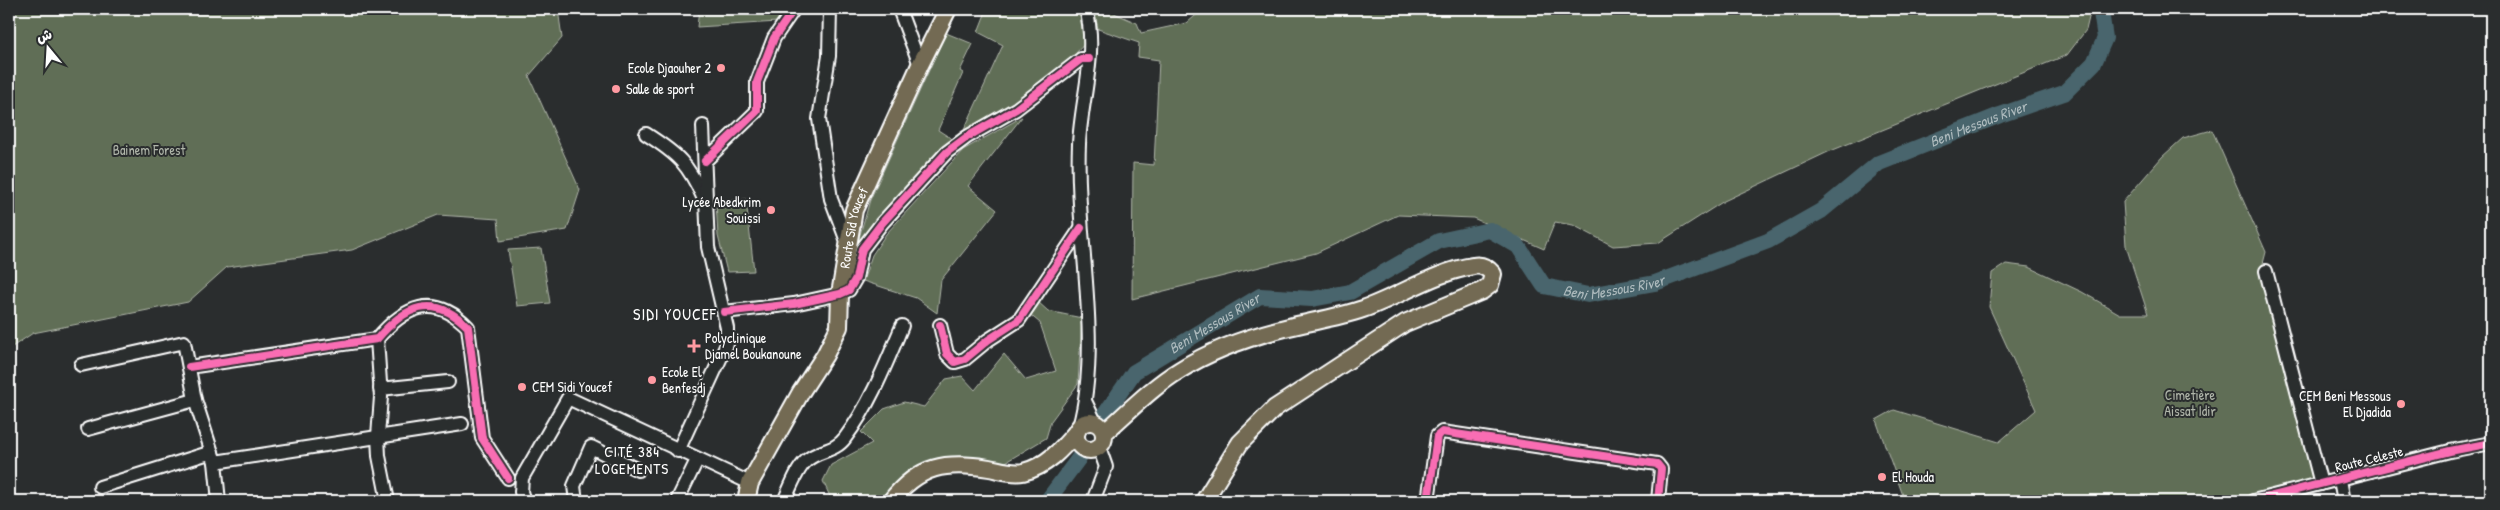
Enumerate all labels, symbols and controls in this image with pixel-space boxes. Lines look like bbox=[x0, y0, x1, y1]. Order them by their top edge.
north arrow bbox=[22, 22, 72, 72]
text: ش bbox=[34, 24, 54, 47]
place label: Ecole Djaouher 2 bbox=[628, 58, 711, 78]
marker: Ecole Djaouher 2 bbox=[715, 62, 727, 74]
place label: Salle de sport bbox=[626, 79, 694, 99]
marker: Salle de sport bbox=[610, 83, 622, 95]
water label: Beni Messous River bbox=[1926, 95, 2032, 152]
park label: Bainem Forest bbox=[113, 140, 185, 159]
street label: Route Sid Youcef bbox=[834, 184, 872, 270]
place label: Lycée Abedkrim Souissi bbox=[683, 192, 761, 227]
marker: Lycée Abedkrim Souissi bbox=[765, 204, 777, 216]
water label: Beni Messous River bbox=[1561, 268, 1670, 305]
water label: Beni Messous River bbox=[1165, 286, 1266, 359]
district label: SIDI YOUCEF bbox=[633, 303, 717, 325]
place label: Polyclinique Djamel Boukanoune bbox=[705, 328, 802, 364]
marker: Polyclinique Djamel Boukanoune bbox=[687, 339, 701, 353]
place label: Ecole El Benfesdj bbox=[662, 362, 706, 398]
marker: Ecole El Benfesdj bbox=[646, 374, 658, 386]
place label: CEM Sidi Youcef bbox=[532, 377, 612, 396]
marker: CEM Sidi Youcef bbox=[516, 381, 528, 393]
park label: Cimetière Aissat Idir bbox=[2164, 385, 2216, 420]
place label: CEM Beni Messous El Djadida bbox=[2299, 386, 2392, 422]
marker: CEM Beni Messous El Djadida bbox=[2395, 398, 2407, 410]
district label: CITÉ 384 LOGEMENTS bbox=[595, 441, 669, 479]
street label: Route Celeste bbox=[2333, 441, 2405, 476]
place label: El Houda bbox=[1892, 467, 1934, 486]
marker: El Houda bbox=[1876, 471, 1888, 483]

